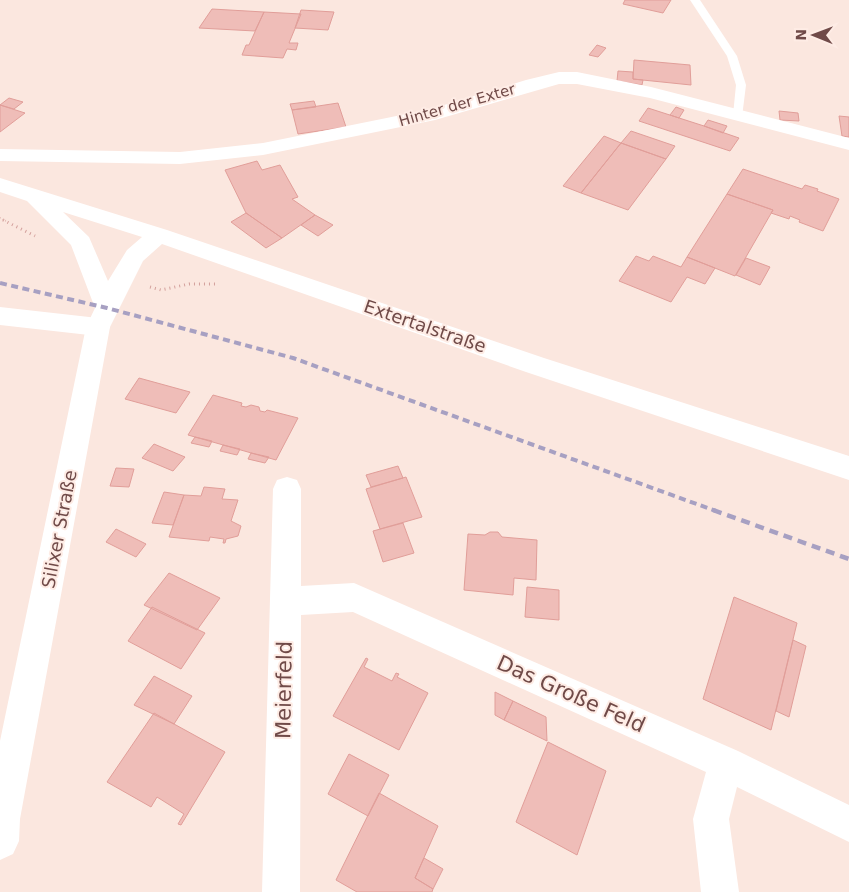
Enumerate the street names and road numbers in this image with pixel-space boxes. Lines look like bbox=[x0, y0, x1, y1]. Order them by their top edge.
street label: Hinter der Exter bbox=[397, 80, 518, 130]
street label: Extertalstraße bbox=[361, 295, 489, 357]
street label: Silixer Straße bbox=[37, 468, 81, 590]
street label: Meierfeld bbox=[271, 641, 297, 739]
street label: Das Große Feld bbox=[493, 651, 649, 737]

